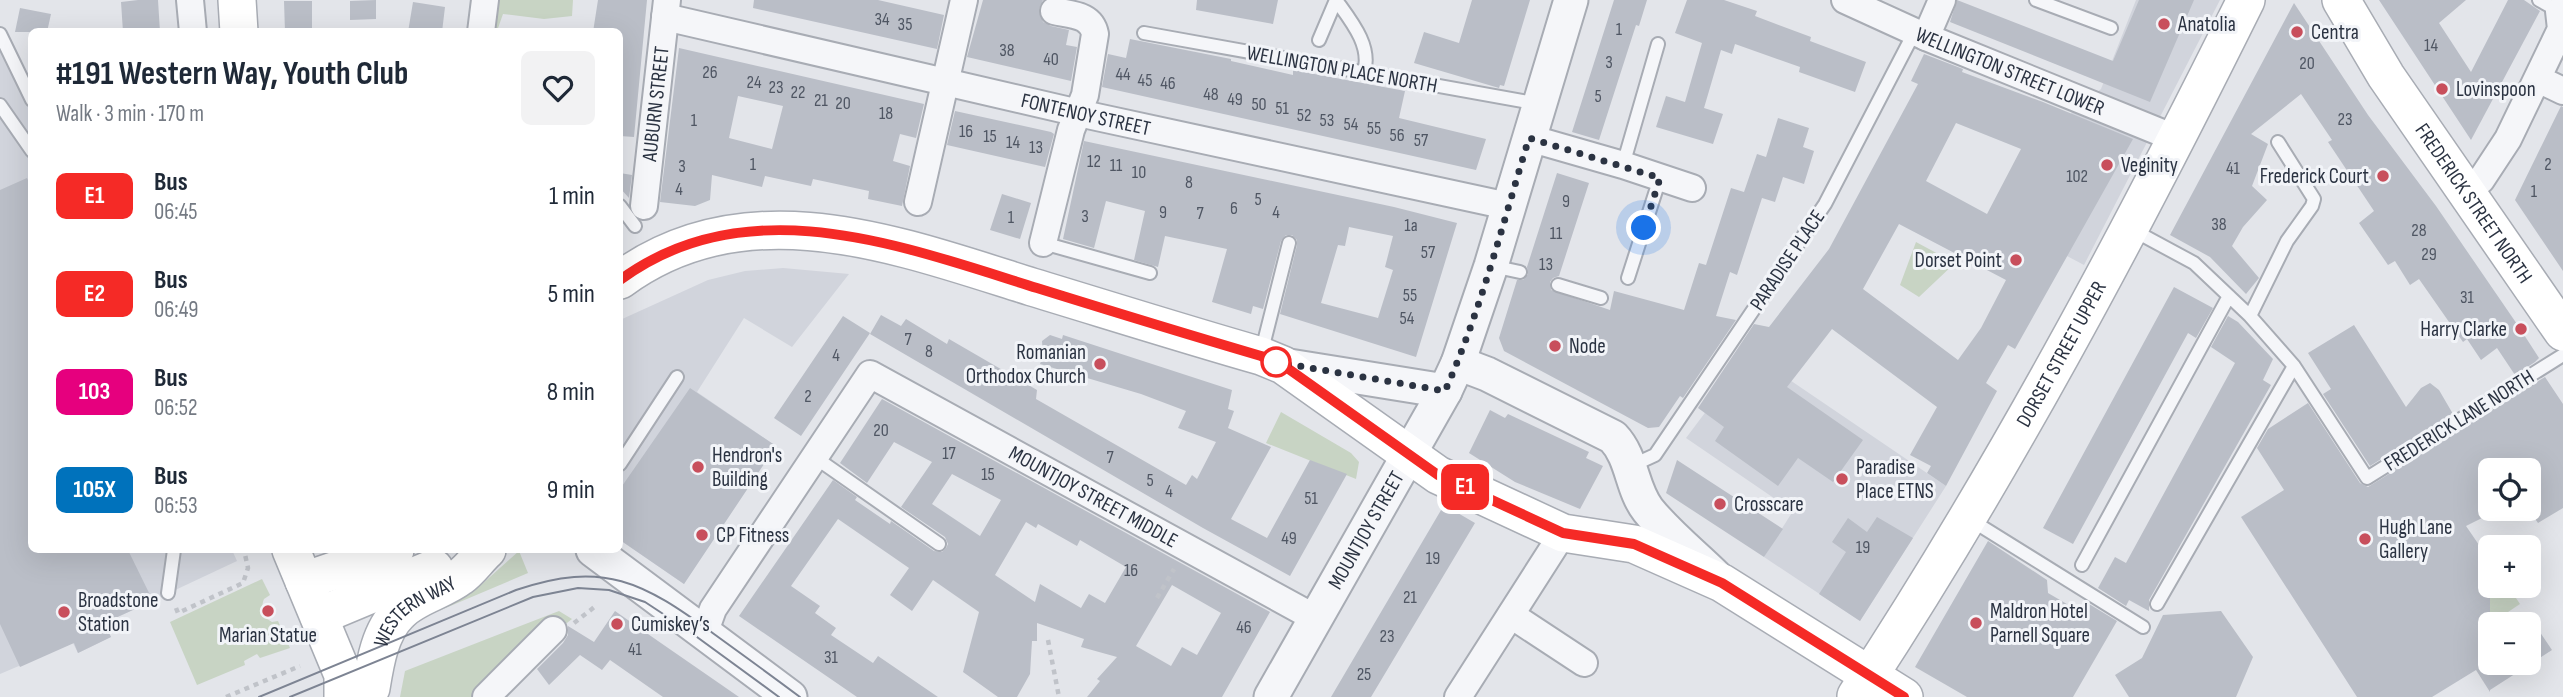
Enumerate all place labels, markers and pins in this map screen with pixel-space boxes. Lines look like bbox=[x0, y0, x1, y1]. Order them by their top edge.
place label: Anatolia bbox=[2177, 12, 2236, 37]
marker: Anatolia bbox=[2156, 16, 2172, 32]
place label: Centra bbox=[2311, 20, 2359, 45]
marker: Centra bbox=[2289, 24, 2305, 40]
place label: Lovinspoon bbox=[2456, 77, 2536, 102]
marker: Lovinspoon bbox=[2434, 81, 2450, 97]
place label: Veginity bbox=[2121, 153, 2178, 178]
marker: Veginity bbox=[2099, 157, 2115, 173]
place label: Frederick Court bbox=[2260, 164, 2369, 189]
marker: Frederick Court bbox=[2375, 168, 2391, 184]
place label: Dorset Point bbox=[1915, 248, 2002, 273]
marker: Dorset Point bbox=[2008, 252, 2024, 268]
place label: Harry Clarke bbox=[2420, 317, 2507, 342]
marker: Harry Clarke bbox=[2513, 321, 2529, 337]
place label: Node bbox=[1569, 334, 1606, 359]
marker: Node bbox=[1547, 338, 1563, 354]
place label: Romanian Orthodox Church bbox=[966, 340, 1086, 389]
unlabelled marker bbox=[1261, 347, 1291, 377]
marker: Romanian Orthodox Church bbox=[1092, 356, 1108, 372]
place label: Hendron's Building bbox=[712, 443, 782, 492]
place label: Paradise Place ETNS bbox=[1856, 455, 1934, 504]
marker: Hendron's Building bbox=[690, 459, 706, 475]
marker: Paradise Place ETNS bbox=[1834, 471, 1850, 487]
place label: Crosscare bbox=[1734, 492, 1804, 517]
marker: Crosscare bbox=[1712, 496, 1728, 512]
place label: Hugh Lane Gallery bbox=[2379, 515, 2452, 564]
place label: CP Fitness bbox=[716, 523, 789, 548]
marker: CP Fitness bbox=[694, 527, 710, 543]
marker: Hugh Lane Gallery bbox=[2357, 531, 2373, 547]
place label: Broadstone Station bbox=[78, 588, 159, 637]
place label: Maldron Hotel Parnell Square bbox=[1990, 599, 2090, 648]
marker: Marian Statue bbox=[260, 603, 276, 619]
marker: Broadstone Station bbox=[56, 604, 72, 620]
place label: Cumiskey’s bbox=[631, 612, 710, 637]
marker: Maldron Hotel Parnell Square bbox=[1968, 615, 1984, 631]
marker: Cumiskey’s bbox=[609, 616, 625, 632]
place label: Marian Statue bbox=[219, 623, 317, 648]

